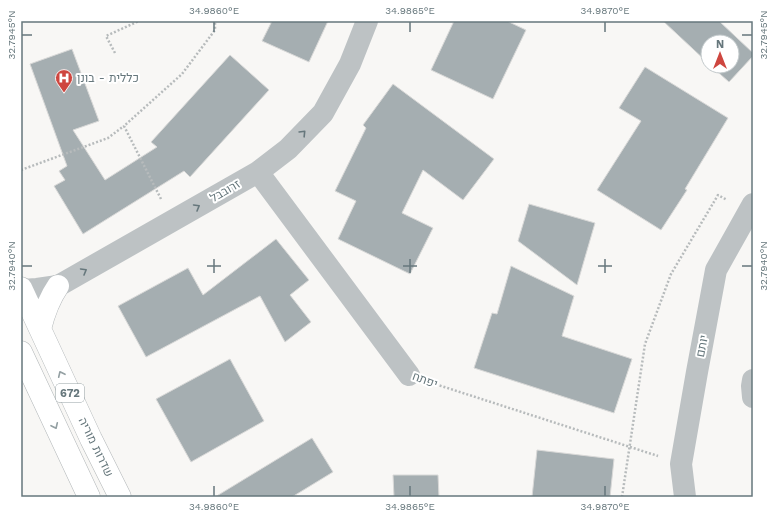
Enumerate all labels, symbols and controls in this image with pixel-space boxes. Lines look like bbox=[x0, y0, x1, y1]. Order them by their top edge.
text: 34.9860°E bbox=[189, 5, 239, 16]
text: 34.9865°E bbox=[385, 5, 435, 16]
text: 34.9870°E bbox=[580, 5, 630, 16]
text: 32.7945°N bbox=[6, 10, 17, 60]
text: 32.7945°N bbox=[758, 10, 769, 60]
north arrow bbox=[700, 34, 740, 74]
text: N bbox=[716, 38, 724, 51]
hospital icon: כללית - בונן bbox=[54, 68, 74, 93]
place label: כללית - בונן bbox=[77, 71, 139, 85]
one-way arrow bbox=[298, 130, 306, 138]
street label: זרובבל bbox=[207, 177, 243, 205]
one-way arrow bbox=[193, 204, 200, 212]
text: 32.7940°N bbox=[6, 241, 17, 291]
text: 32.7940°N bbox=[758, 241, 769, 291]
one-way arrow bbox=[80, 269, 87, 276]
street label: יותם bbox=[693, 334, 711, 358]
street label: יפתח bbox=[410, 369, 440, 391]
one-way arrow bbox=[58, 370, 66, 378]
road number: 672 bbox=[56, 384, 84, 402]
street label: שדרות מוריה bbox=[76, 415, 116, 479]
one-way arrow bbox=[50, 421, 58, 429]
text: 34.9860°E bbox=[189, 501, 239, 512]
text: 34.9865°E bbox=[385, 501, 435, 512]
text: 34.9870°E bbox=[580, 501, 630, 512]

